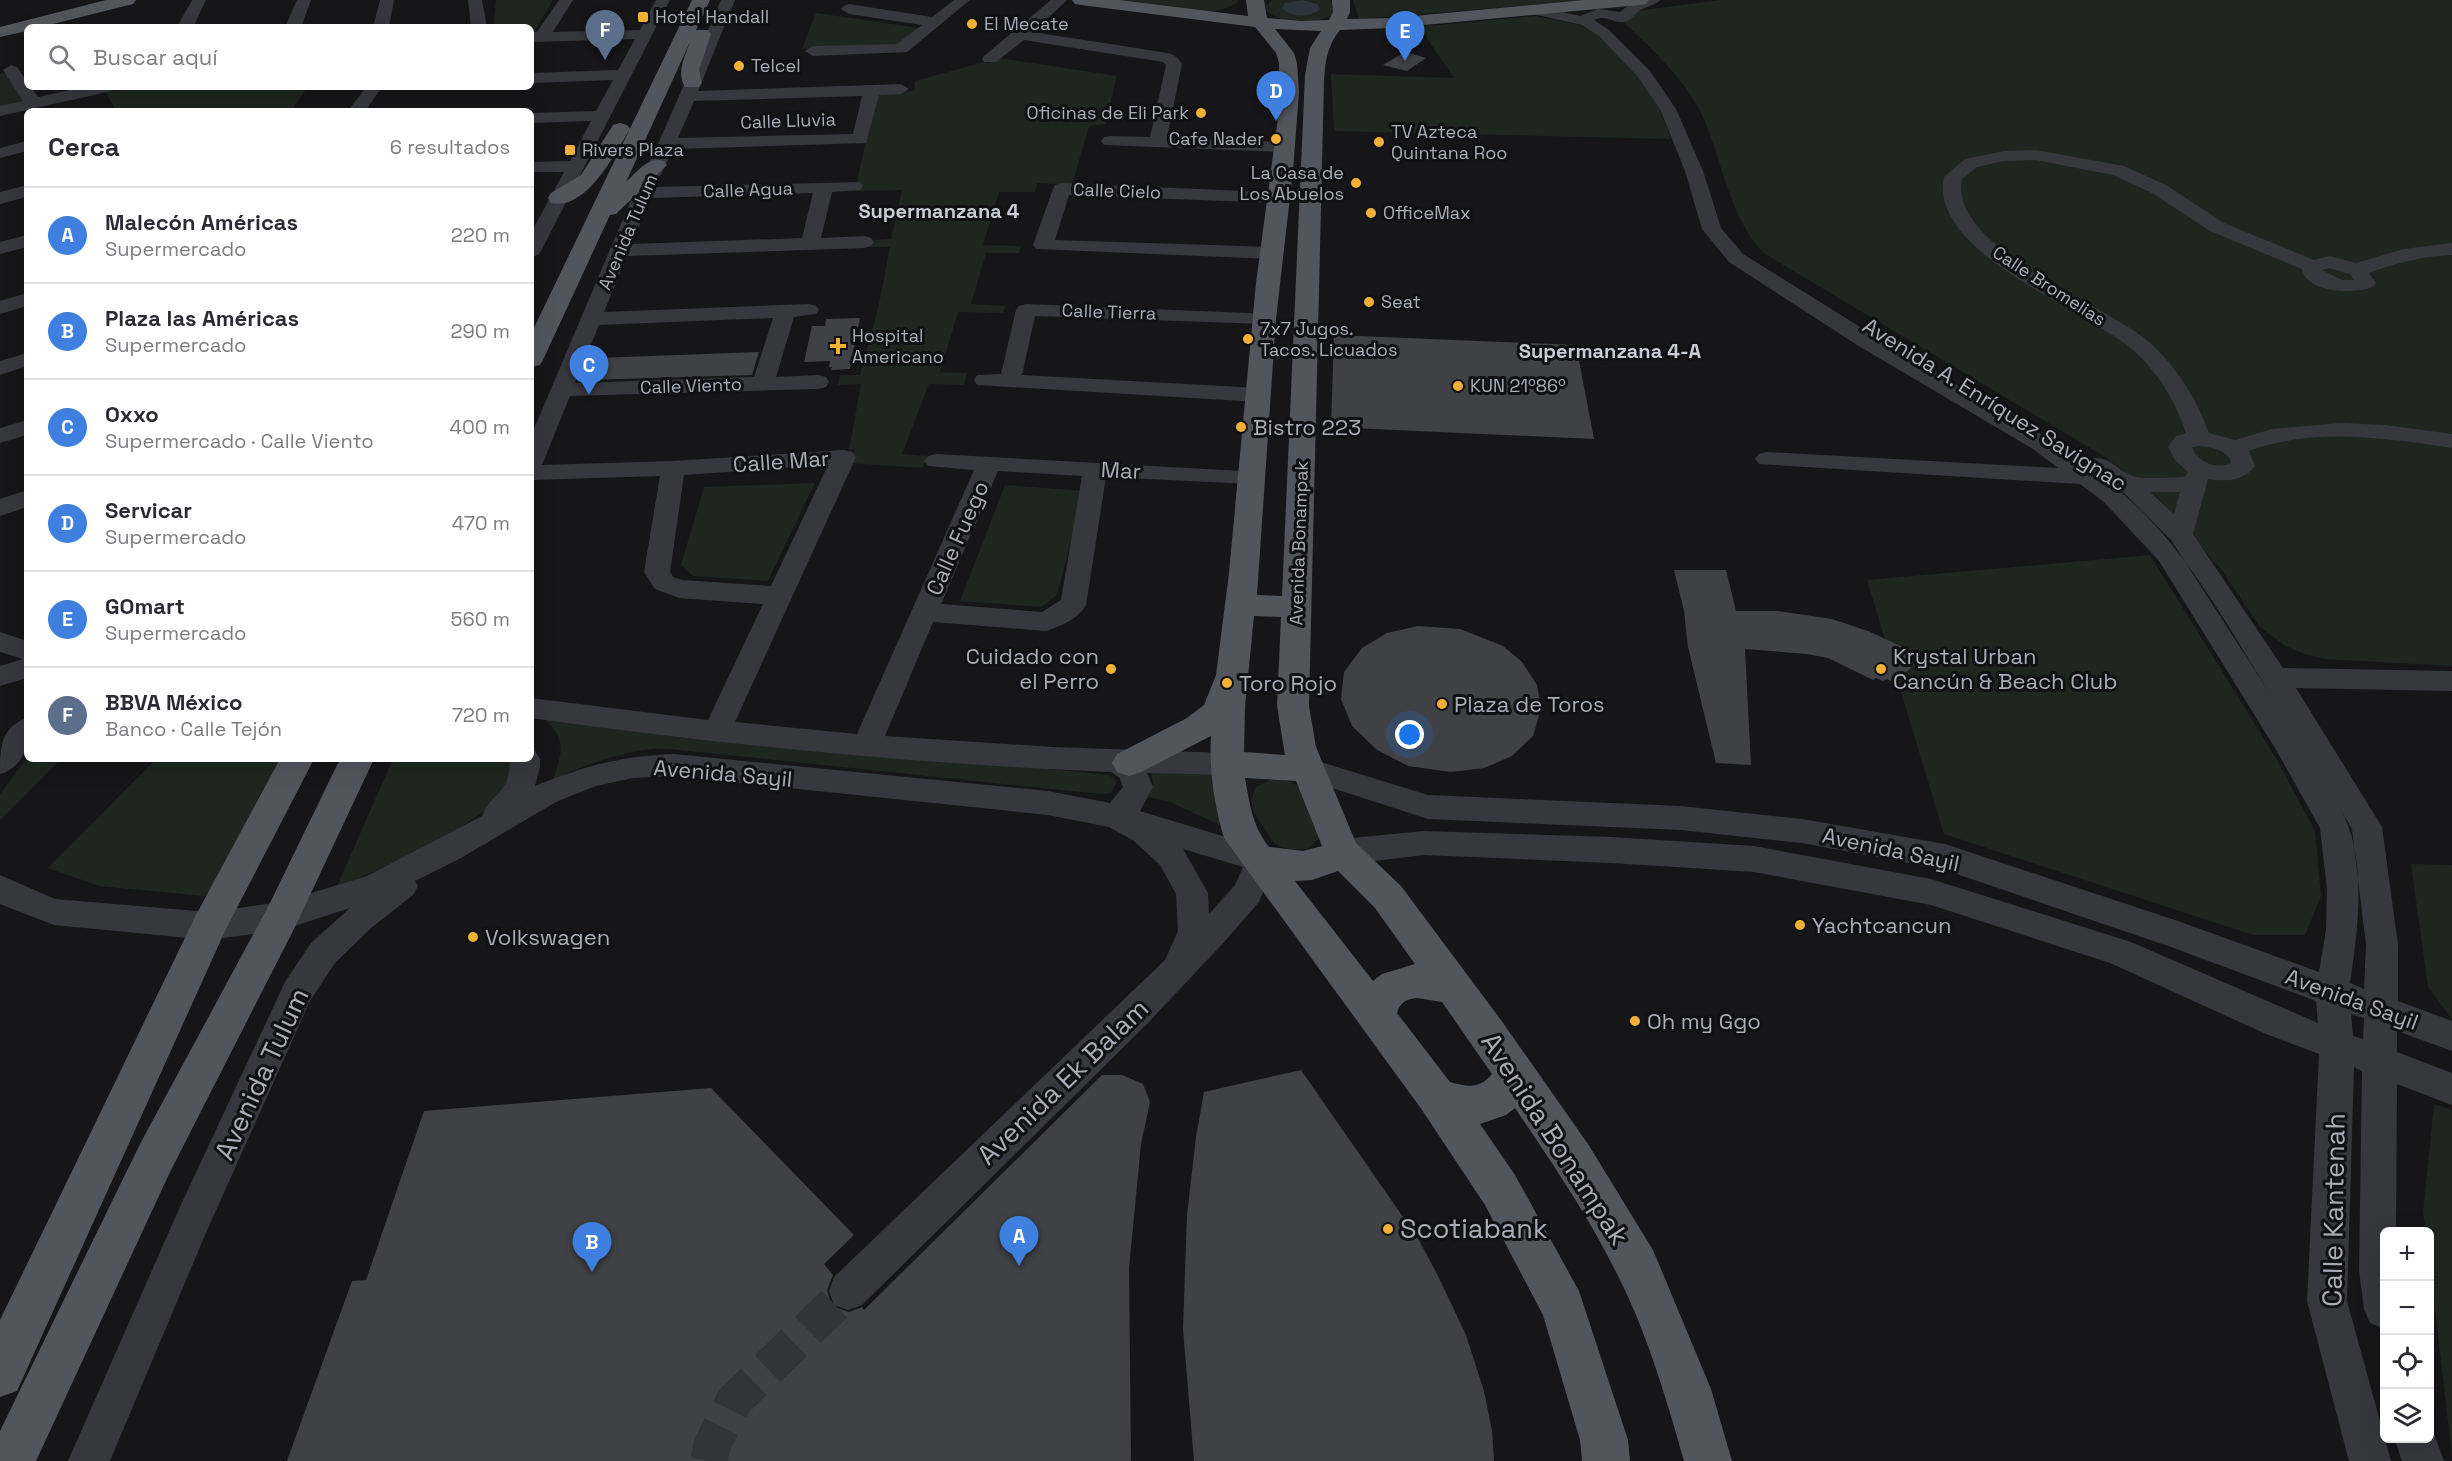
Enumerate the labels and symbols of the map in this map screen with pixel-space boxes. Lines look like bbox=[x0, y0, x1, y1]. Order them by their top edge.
place label: Hotel Handall bbox=[655, 5, 769, 28]
pin: F bbox=[586, 10, 624, 60]
marker: Hotel Handall bbox=[636, 10, 650, 24]
pin: E bbox=[1386, 11, 1424, 61]
place label: El Mecate bbox=[984, 12, 1069, 35]
marker: El Mecate bbox=[965, 17, 979, 31]
place label: Telcel bbox=[751, 54, 801, 77]
marker: Telcel bbox=[732, 59, 746, 73]
pin: D bbox=[1256, 72, 1296, 121]
place label: Oficinas de Eli Park bbox=[1027, 101, 1189, 124]
marker: Oficinas de Eli Park bbox=[1194, 106, 1208, 120]
street label: Calle Lluvia bbox=[740, 107, 836, 134]
place label: TV Azteca Quintana Roo bbox=[1391, 120, 1507, 164]
place label: Cafe Nader bbox=[1169, 127, 1264, 150]
marker: Cafe Nader bbox=[1269, 132, 1283, 146]
marker: TV Azteca Quintana Roo bbox=[1372, 135, 1386, 149]
place label: Rivers Plaza bbox=[582, 138, 684, 161]
marker: Rivers Plaza bbox=[563, 143, 577, 157]
place label: La Casa de Los Abuelos bbox=[1240, 161, 1344, 205]
street label: Avenida Tulum bbox=[593, 170, 662, 293]
street label: Calle Agua bbox=[703, 176, 793, 203]
marker: La Casa de Los Abuelos bbox=[1349, 176, 1363, 190]
street label: Calle Cielo bbox=[1073, 177, 1161, 204]
district label: Supermanzana 4 bbox=[858, 198, 1020, 224]
place label: OfficeMax bbox=[1383, 201, 1471, 224]
marker: OfficeMax bbox=[1364, 206, 1378, 220]
street label: Calle Bromelias bbox=[1988, 240, 2110, 331]
place label: Seat bbox=[1381, 290, 1421, 313]
marker: Seat bbox=[1362, 295, 1376, 309]
street label: Calle Tierra bbox=[1061, 298, 1157, 325]
street label: Avenida A. Enríquez Savignac bbox=[1858, 311, 2132, 497]
place label: 7x7 Jugos. Tacos. Licuados bbox=[1260, 317, 1397, 361]
place label: Hospital Americano bbox=[852, 324, 944, 368]
marker: 7x7 Jugos. Tacos. Licuados bbox=[1241, 332, 1255, 346]
marker: Hospital Americano bbox=[829, 337, 847, 355]
district label: Supermanzana 4-A bbox=[1519, 338, 1702, 364]
pin: C bbox=[570, 346, 608, 395]
street label: Calle Viento bbox=[640, 372, 742, 399]
place label: KUN 21º86º bbox=[1470, 374, 1566, 397]
marker: KUN 21º86º bbox=[1451, 379, 1465, 393]
place label: Bistro 223 bbox=[1253, 413, 1361, 441]
marker: Bistro 223 bbox=[1234, 420, 1248, 434]
street label: Calle Mar bbox=[732, 444, 830, 478]
street label: Mar bbox=[1100, 455, 1142, 485]
street label: Avenida Bonampak bbox=[1284, 460, 1313, 626]
street label: Calle Fuego bbox=[919, 476, 995, 600]
place label: Cuidado con el Perro bbox=[966, 642, 1099, 695]
place label: Krystal Urban Cancún & Beach Club bbox=[1893, 642, 2117, 695]
marker: Cuidado con el Perro bbox=[1104, 662, 1118, 676]
marker: Krystal Urban Cancún & Beach Club bbox=[1874, 662, 1888, 676]
place label: Toro Rojo bbox=[1239, 669, 1337, 697]
marker: Toro Rojo bbox=[1220, 676, 1234, 690]
place label: Plaza de Toros bbox=[1454, 690, 1605, 718]
marker: Plaza de Toros bbox=[1435, 697, 1449, 711]
your location bbox=[1395, 720, 1424, 749]
street label: Avenida Sayil bbox=[652, 753, 794, 793]
street label: Avenida Sayil bbox=[1820, 821, 1962, 877]
place label: Yachtcancun bbox=[1812, 911, 1951, 939]
marker: Yachtcancun bbox=[1793, 918, 1807, 932]
place label: Volkswagen bbox=[485, 923, 610, 951]
marker: Volkswagen bbox=[466, 930, 480, 944]
street label: Avenida Sayil bbox=[2282, 962, 2422, 1036]
street label: Avenida Tulum bbox=[206, 982, 317, 1165]
street label: Avenida Ek Balam bbox=[970, 991, 1156, 1172]
place label: Oh my Ggo bbox=[1647, 1007, 1761, 1035]
marker: Oh my Ggo bbox=[1628, 1014, 1642, 1028]
street label: Avenida Bonampak bbox=[1474, 1026, 1637, 1252]
street label: Calle Kantenah bbox=[2314, 1113, 2353, 1307]
place label: Scotiabank bbox=[1400, 1211, 1547, 1246]
pin: A bbox=[1000, 1216, 1038, 1266]
pin: B bbox=[572, 1222, 612, 1272]
marker: Scotiabank bbox=[1381, 1222, 1395, 1236]

